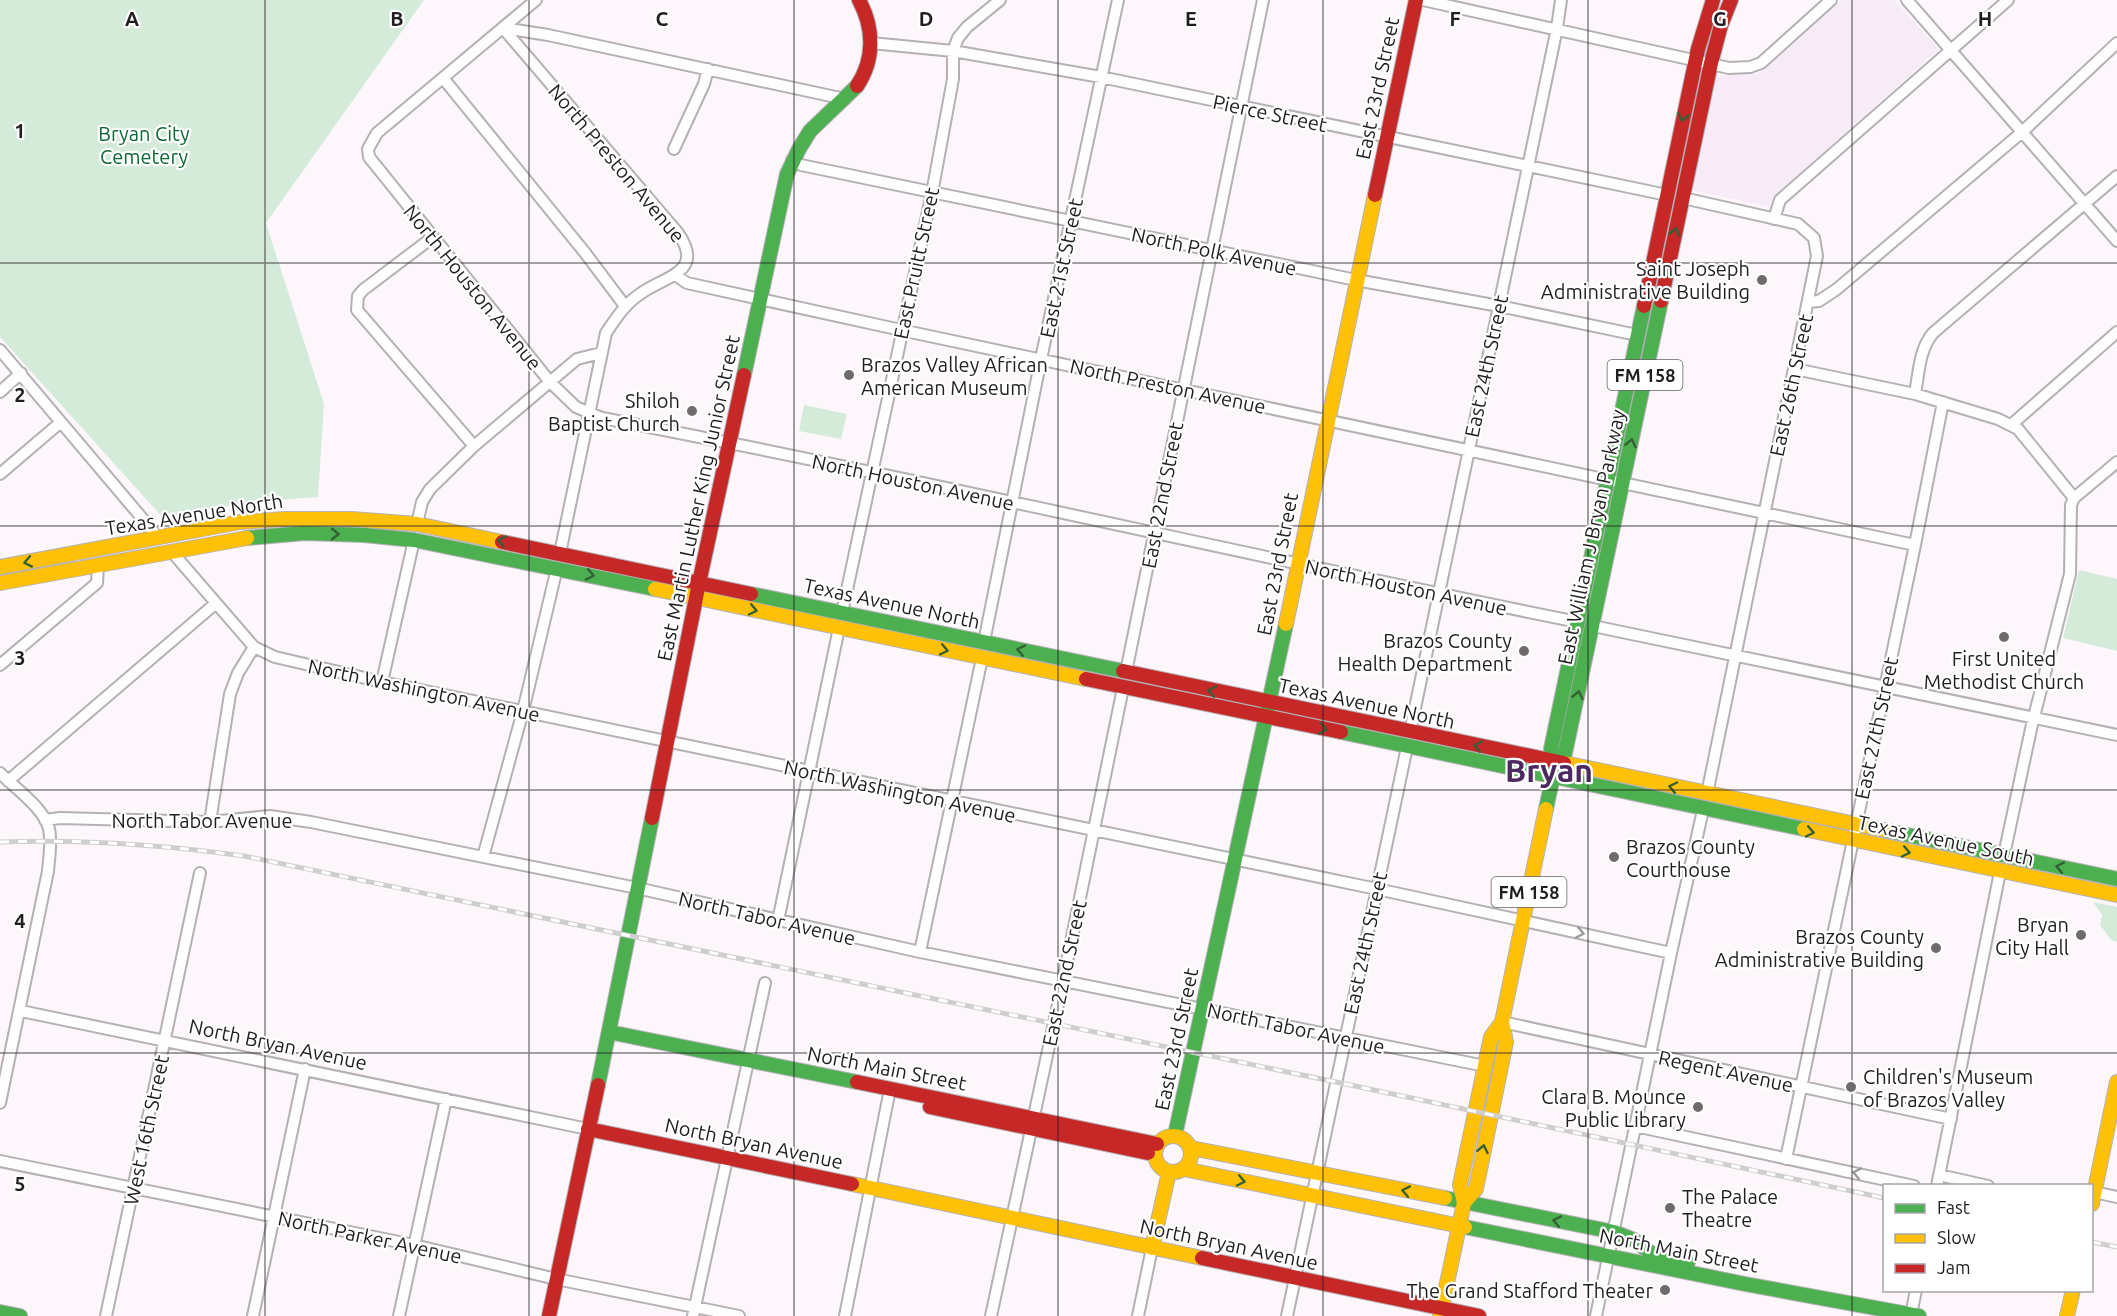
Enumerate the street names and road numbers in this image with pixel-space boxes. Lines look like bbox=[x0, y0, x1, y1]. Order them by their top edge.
street label: East 23rd Street bbox=[1351, 15, 1403, 161]
street label: North Preston Avenue bbox=[544, 79, 690, 247]
street label: Pierce Street bbox=[1211, 90, 1329, 136]
street label: East Pruitt Street bbox=[889, 185, 943, 341]
street label: East 21st Street bbox=[1035, 196, 1087, 340]
street label: North Houston Avenue bbox=[399, 200, 547, 374]
street label: North Polk Avenue bbox=[1129, 222, 1299, 280]
street label: East 24th Street bbox=[1460, 293, 1512, 439]
street label: East 26th Street bbox=[1765, 312, 1817, 458]
street label: East Martin Luther King Junior Street bbox=[652, 333, 744, 663]
street label: North Preston Avenue bbox=[1068, 354, 1268, 418]
road number: FM 158 bbox=[1608, 360, 1682, 390]
street label: East William J Bryan Parkway bbox=[1553, 407, 1629, 667]
street label: East 22nd Street bbox=[1137, 420, 1188, 570]
street label: North Houston Avenue bbox=[810, 449, 1016, 515]
street label: Texas Avenue North bbox=[104, 489, 284, 539]
street label: East 23rd Street bbox=[1252, 491, 1302, 637]
street label: North Houston Avenue bbox=[1303, 554, 1509, 620]
street label: Texas Avenue North bbox=[802, 573, 982, 633]
street label: North Washington Avenue bbox=[306, 654, 542, 726]
street label: East 27th Street bbox=[1850, 655, 1902, 801]
street label: Texas Avenue North bbox=[1277, 673, 1457, 733]
street label: North Washington Avenue bbox=[782, 755, 1018, 827]
street label: North Tabor Avenue bbox=[112, 809, 292, 832]
street label: Texas Avenue South bbox=[1856, 810, 2036, 870]
street label: East 24th Street bbox=[1339, 870, 1391, 1016]
road number: FM 158 bbox=[1492, 877, 1567, 907]
street label: North Tabor Avenue bbox=[676, 886, 858, 950]
street label: East 22nd Street bbox=[1037, 898, 1091, 1048]
street label: East 23rd Street bbox=[1150, 966, 1202, 1112]
street label: North Tabor Avenue bbox=[1205, 998, 1387, 1058]
street label: North Bryan Avenue bbox=[187, 1014, 369, 1074]
street label: North Main Street bbox=[805, 1041, 969, 1095]
street label: Regent Avenue bbox=[1656, 1045, 1796, 1097]
street label: West 16th Street bbox=[119, 1053, 173, 1207]
street label: North Bryan Avenue bbox=[663, 1113, 845, 1173]
street label: North Parker Avenue bbox=[276, 1206, 464, 1268]
street label: North Bryan Avenue bbox=[1138, 1214, 1320, 1274]
street label: North Main Street bbox=[1597, 1223, 1761, 1277]

